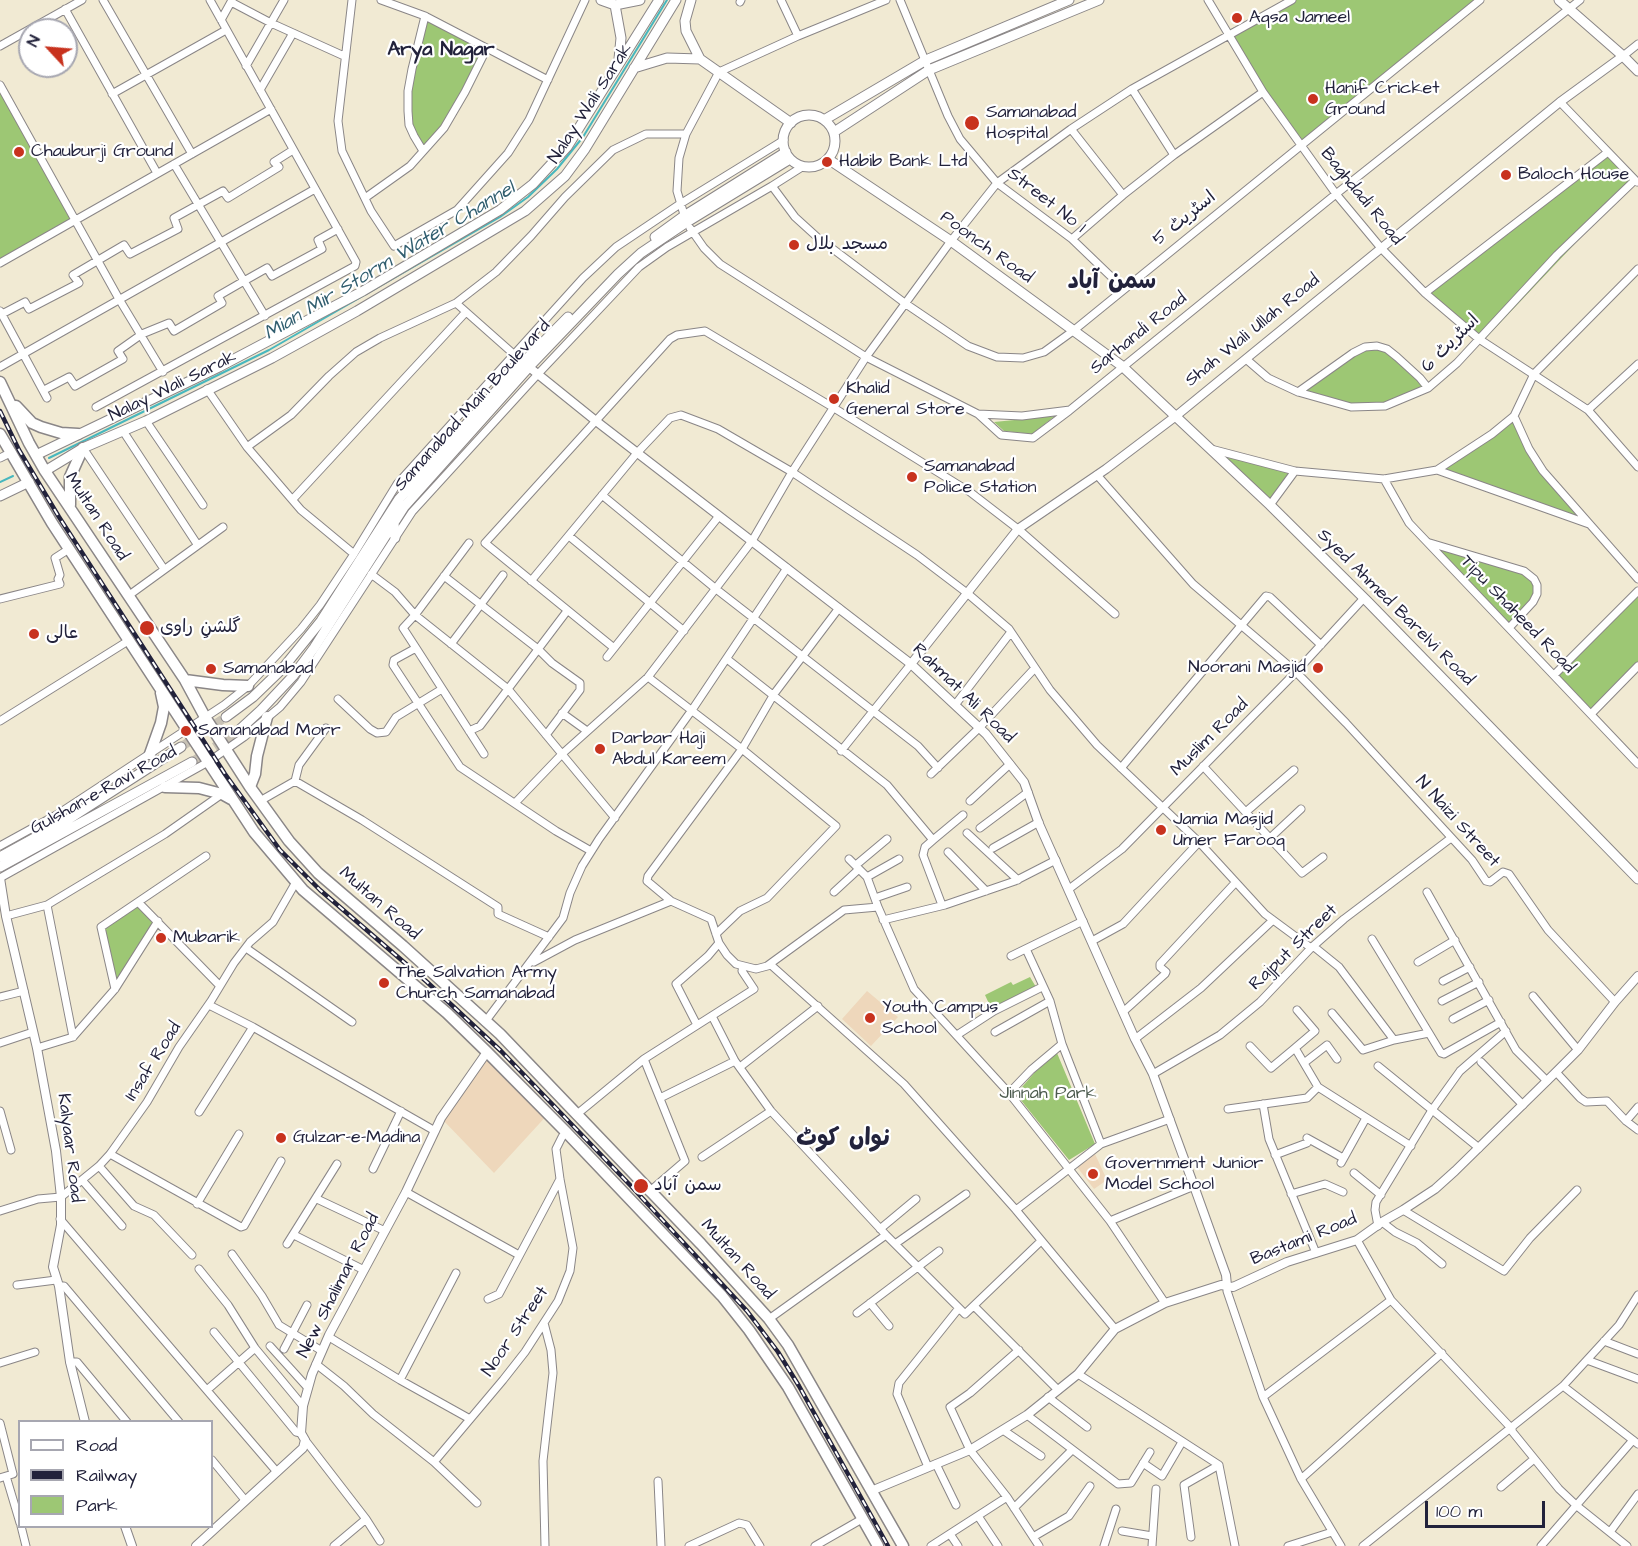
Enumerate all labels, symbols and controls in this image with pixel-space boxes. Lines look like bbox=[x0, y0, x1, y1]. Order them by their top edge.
place label: Aqsa Jameel bbox=[1249, 7, 1350, 29]
marker: Aqsa Jameel bbox=[1230, 11, 1244, 25]
north arrow bbox=[18, 18, 78, 78]
text: N bbox=[22, 32, 46, 50]
district label: Arya Nagar bbox=[387, 39, 495, 63]
street label: Nalay Wali Sarak bbox=[544, 40, 638, 168]
place label: Hanif Cricket Ground bbox=[1325, 78, 1440, 121]
marker: Hanif Cricket Ground bbox=[1306, 92, 1320, 106]
place label: Samanabad Hospital bbox=[986, 102, 1077, 144]
marker: Samanabad Hospital bbox=[963, 114, 981, 132]
place label: Chauburji Ground bbox=[31, 141, 173, 163]
street label: Baghdadi Road bbox=[1315, 144, 1407, 250]
marker: Chauburji Ground bbox=[12, 145, 26, 159]
place label: Habib Bank Ltd bbox=[839, 151, 967, 173]
marker: Habib Bank Ltd bbox=[820, 155, 834, 169]
street label: Street No 1 bbox=[1002, 164, 1090, 238]
place label: Baloch House bbox=[1518, 164, 1629, 186]
marker: Baloch House bbox=[1499, 168, 1513, 182]
water label: Mian Mir Storm Water Channel bbox=[260, 177, 520, 347]
street label: اسٹریٹ 5 bbox=[1149, 187, 1221, 251]
street label: Poonch Road bbox=[935, 207, 1037, 289]
place label: مسجد بلال bbox=[806, 234, 888, 256]
marker: مسجد بلال bbox=[787, 238, 801, 252]
district label: سمن آباد bbox=[1068, 269, 1156, 297]
street label: Shah Wali Ullah Road bbox=[1181, 270, 1325, 392]
street label: Sarhandi Road bbox=[1086, 288, 1192, 380]
street label: اسٹریٹ 6 bbox=[1417, 310, 1485, 378]
street label: Samanabad Main Boulevard bbox=[390, 316, 556, 496]
street label: Nalay Wali Sarak bbox=[106, 347, 240, 427]
place label: Khalid General Store bbox=[846, 378, 965, 420]
marker: Khalid General Store bbox=[827, 392, 841, 406]
place label: Samanabad Police Station bbox=[924, 456, 1037, 498]
street label: Multan Road bbox=[59, 469, 133, 565]
marker: Samanabad Police Station bbox=[905, 470, 919, 484]
street label: Syed Ahmed Barelvi Road bbox=[1312, 525, 1478, 691]
street label: Tipu Shaheed Road bbox=[1455, 551, 1579, 679]
place label: گلشنِ راوی bbox=[160, 617, 241, 639]
marker: گلشنِ راوی bbox=[138, 619, 156, 637]
place label: عالی bbox=[46, 623, 78, 645]
marker: عالی bbox=[27, 627, 41, 641]
street label: Rahmat Ali Road bbox=[907, 640, 1019, 748]
place label: Noorani Masjid bbox=[1188, 657, 1306, 679]
place label: Samanabad bbox=[223, 658, 314, 680]
marker: Noorani Masjid bbox=[1311, 661, 1325, 675]
marker: Samanabad bbox=[204, 662, 218, 676]
street label: Muslim Road bbox=[1167, 695, 1253, 781]
place label: Samanabad Morr bbox=[198, 720, 341, 742]
marker: Samanabad Morr bbox=[179, 724, 193, 738]
place label: Darbar Haji Abdul Kareem bbox=[612, 728, 726, 771]
street label: Gulshan-e-Ravi Road bbox=[27, 742, 181, 840]
marker: Darbar Haji Abdul Kareem bbox=[593, 742, 607, 756]
street label: N Naizi Street bbox=[1410, 772, 1504, 872]
place label: Jamia Masjid Umer Farooq bbox=[1173, 809, 1285, 852]
marker: Jamia Masjid Umer Farooq bbox=[1154, 823, 1168, 837]
street label: Multan Road bbox=[334, 863, 424, 945]
street label: Rajput Street bbox=[1245, 901, 1343, 995]
place label: Mubarik bbox=[173, 927, 240, 949]
marker: Mubarik bbox=[154, 931, 168, 945]
place label: The Salvation Army Church Samanabad bbox=[396, 962, 557, 1004]
marker: The Salvation Army Church Samanabad bbox=[377, 976, 391, 990]
place label: Youth Campus School bbox=[882, 997, 998, 1040]
marker: Youth Campus School bbox=[863, 1011, 877, 1025]
street label: Insaf Road bbox=[121, 1018, 187, 1106]
park label: Jinnah Park bbox=[999, 1083, 1097, 1105]
street label: Kalyaar Road bbox=[52, 1092, 86, 1204]
district label: نواں کوٹ bbox=[796, 1126, 892, 1154]
place label: Gulzar-e-Madina bbox=[293, 1127, 421, 1149]
marker: Gulzar-e-Madina bbox=[274, 1131, 288, 1145]
place label: Government Junior Model School bbox=[1105, 1153, 1263, 1196]
marker: Government Junior Model School bbox=[1086, 1167, 1100, 1181]
place label: سمن آباد bbox=[654, 1175, 722, 1197]
marker: سمن آباد bbox=[632, 1177, 650, 1195]
street label: Bastami Road bbox=[1248, 1209, 1360, 1271]
street label: New Shalimar Road bbox=[293, 1210, 385, 1362]
street label: Multan Road bbox=[695, 1215, 779, 1305]
street label: Noor Street bbox=[478, 1283, 554, 1381]
legend bbox=[18, 1420, 213, 1528]
text: Road bbox=[76, 1433, 117, 1458]
text: Railway bbox=[76, 1463, 137, 1488]
scale bar bbox=[1428, 1489, 1548, 1527]
text: Park bbox=[76, 1493, 118, 1518]
text: 100 m bbox=[1436, 1499, 1482, 1524]

